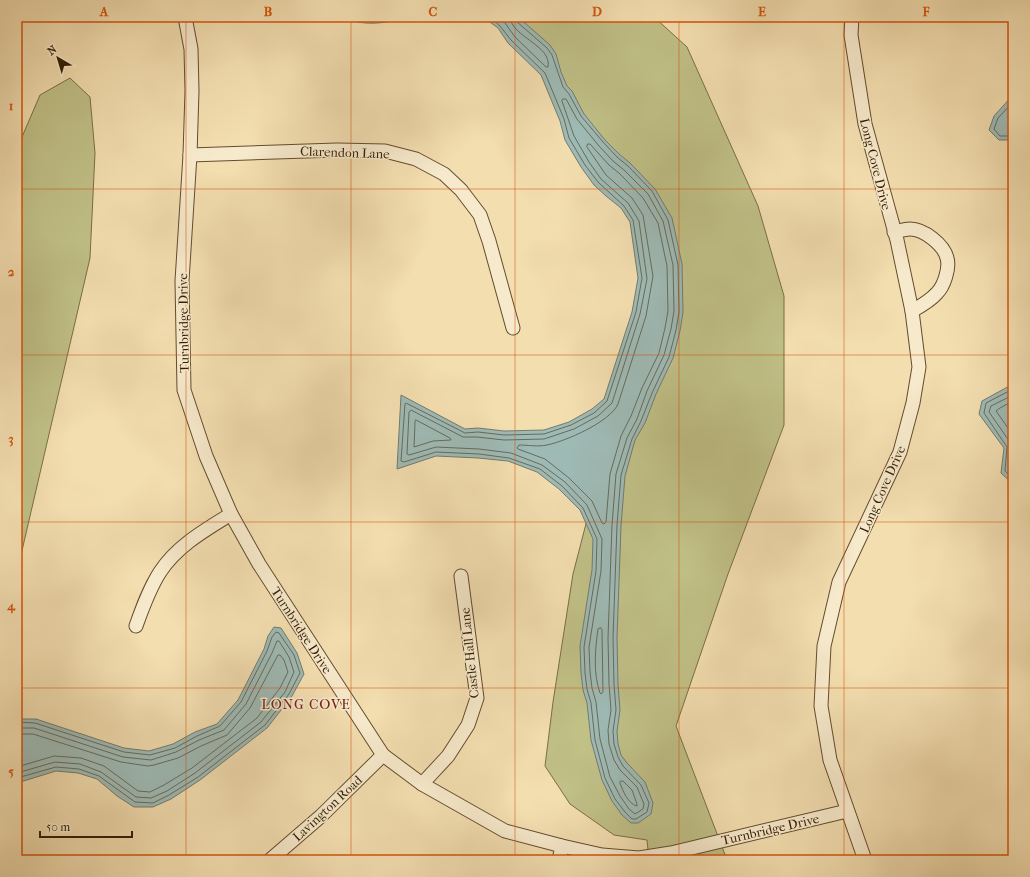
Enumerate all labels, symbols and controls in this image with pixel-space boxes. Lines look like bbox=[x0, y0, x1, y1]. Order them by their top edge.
text: A bbox=[99, 4, 109, 19]
text: B bbox=[264, 4, 273, 19]
text: C bbox=[429, 4, 438, 19]
text: D bbox=[592, 4, 602, 19]
text: E bbox=[758, 4, 766, 19]
text: F bbox=[922, 4, 930, 19]
north arrow bbox=[38, 38, 78, 78]
text: N bbox=[45, 42, 60, 58]
text: 1 bbox=[9, 98, 14, 113]
street label: Long Cove Drive bbox=[857, 117, 894, 212]
street label: Clarendon Lane bbox=[300, 143, 391, 162]
text: 2 bbox=[8, 264, 15, 279]
street label: Turnbridge Drive bbox=[175, 272, 192, 373]
text: 3 bbox=[8, 431, 14, 447]
street label: Long Cove Drive bbox=[856, 443, 909, 535]
street label: Turnbridge Drive bbox=[268, 584, 335, 677]
text: 4 bbox=[6, 598, 16, 614]
street label: Castle Hall Lane bbox=[457, 606, 482, 699]
district label: LONG COVE bbox=[261, 696, 351, 713]
text: 5 bbox=[8, 764, 14, 779]
street label: Lavington Road bbox=[290, 772, 366, 844]
street label: Turnbridge Drive bbox=[720, 811, 821, 848]
scale bar bbox=[40, 813, 132, 839]
text: 50 m bbox=[46, 820, 70, 834]

